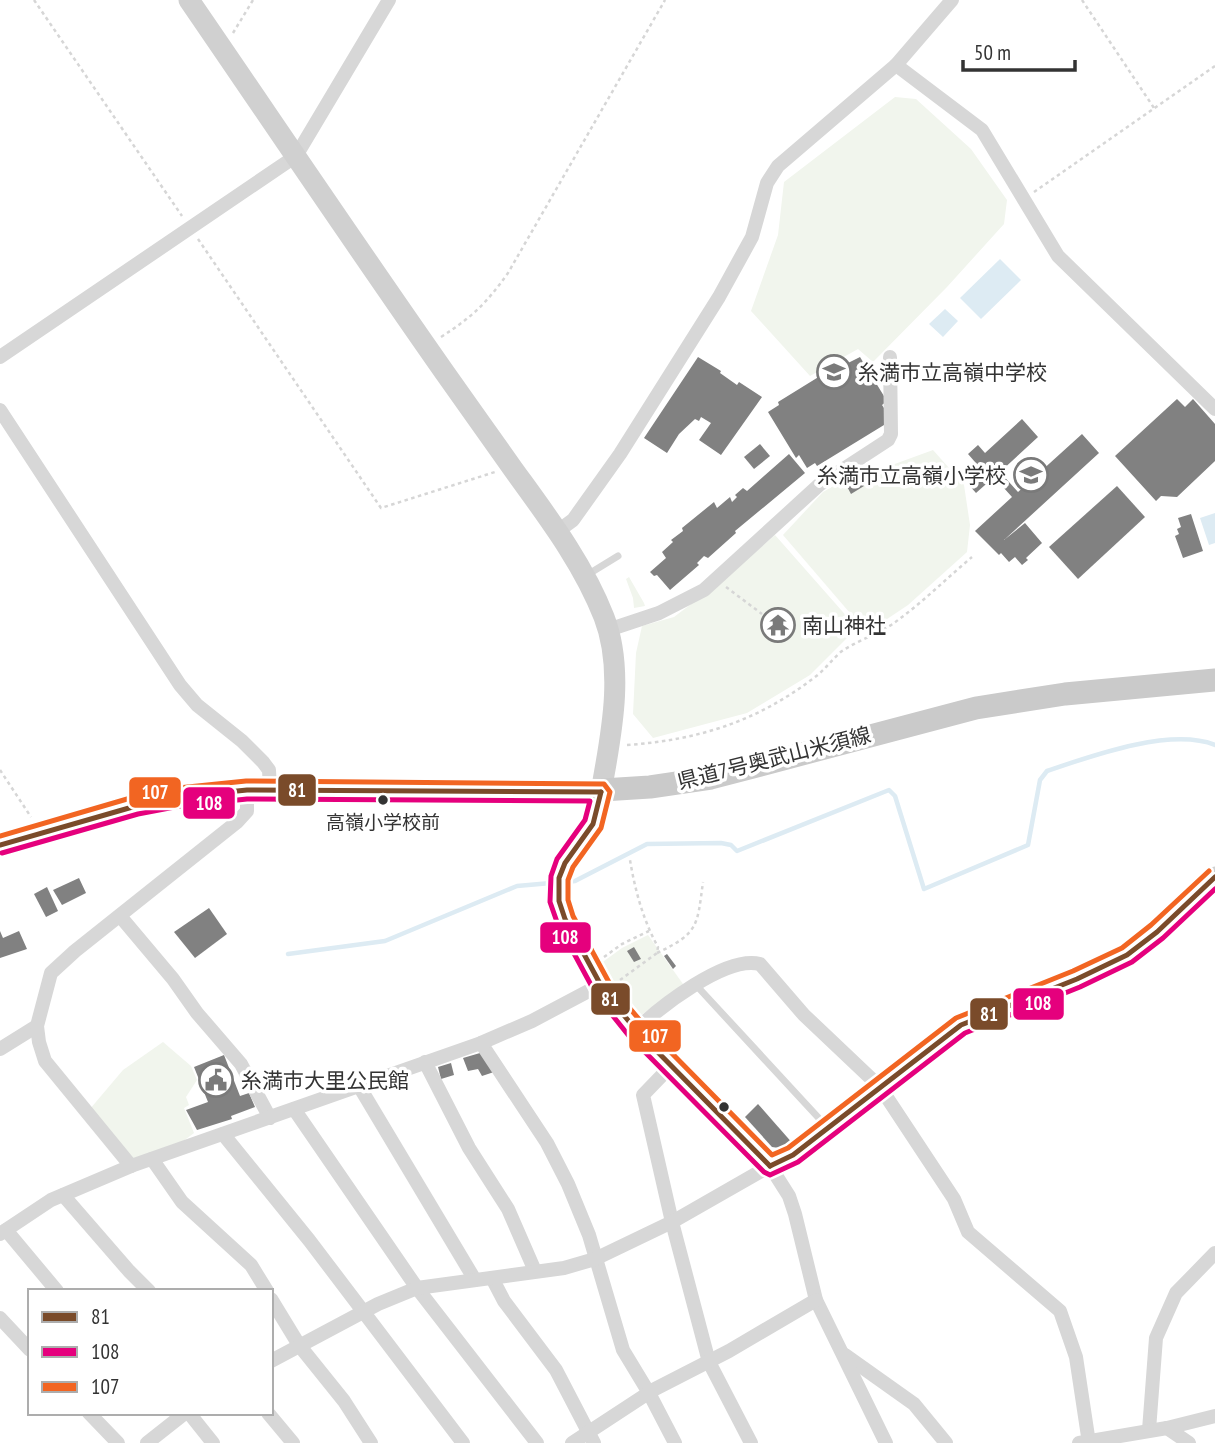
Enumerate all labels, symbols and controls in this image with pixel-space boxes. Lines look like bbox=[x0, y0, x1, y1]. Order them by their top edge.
scale bar bbox=[963, 28, 1075, 72]
text: 50 m bbox=[974, 39, 1011, 66]
school or university icon: 糸満市立高嶺中学校 bbox=[815, 353, 853, 391]
place label: 糸満市立高嶺中学校 bbox=[858, 359, 1047, 386]
school or university icon: 糸満市立高嶺小学校 bbox=[1012, 456, 1050, 494]
place label: 糸満市立高嶺小学校 bbox=[817, 462, 1006, 489]
temple icon: 南山神社 bbox=[759, 606, 797, 644]
place label: 南山神社 bbox=[802, 612, 886, 639]
street label: 県道7号奥武山米須線 bbox=[674, 721, 874, 795]
line badge: 81 bbox=[277, 773, 317, 807]
line badge: 107 bbox=[128, 776, 182, 809]
text: 81 bbox=[288, 778, 306, 802]
text: 107 bbox=[141, 780, 169, 804]
line badge: 108 bbox=[182, 786, 236, 820]
text: 108 bbox=[195, 791, 223, 815]
marker: 高嶺小学校前 bbox=[376, 793, 390, 807]
place label: 高嶺小学校前 bbox=[326, 810, 440, 834]
line badge: 108 bbox=[539, 921, 592, 954]
text: 108 bbox=[551, 925, 579, 949]
line badge: 81 bbox=[590, 982, 631, 1016]
text: 81 bbox=[601, 987, 619, 1011]
line badge: 108 bbox=[1012, 987, 1065, 1021]
text: 108 bbox=[1024, 991, 1052, 1015]
line badge: 81 bbox=[969, 997, 1009, 1031]
text: 81 bbox=[980, 1002, 998, 1026]
line badge: 107 bbox=[628, 1019, 682, 1053]
text: 107 bbox=[641, 1024, 669, 1048]
public building icon: 糸満市大里公民館 bbox=[197, 1061, 235, 1099]
place label: 糸満市大里公民館 bbox=[241, 1067, 409, 1094]
unlabelled marker bbox=[717, 1100, 731, 1114]
legend bbox=[28, 1289, 273, 1415]
text: 81 bbox=[91, 1303, 110, 1330]
text: 108 bbox=[91, 1338, 119, 1365]
text: 107 bbox=[91, 1373, 119, 1400]

